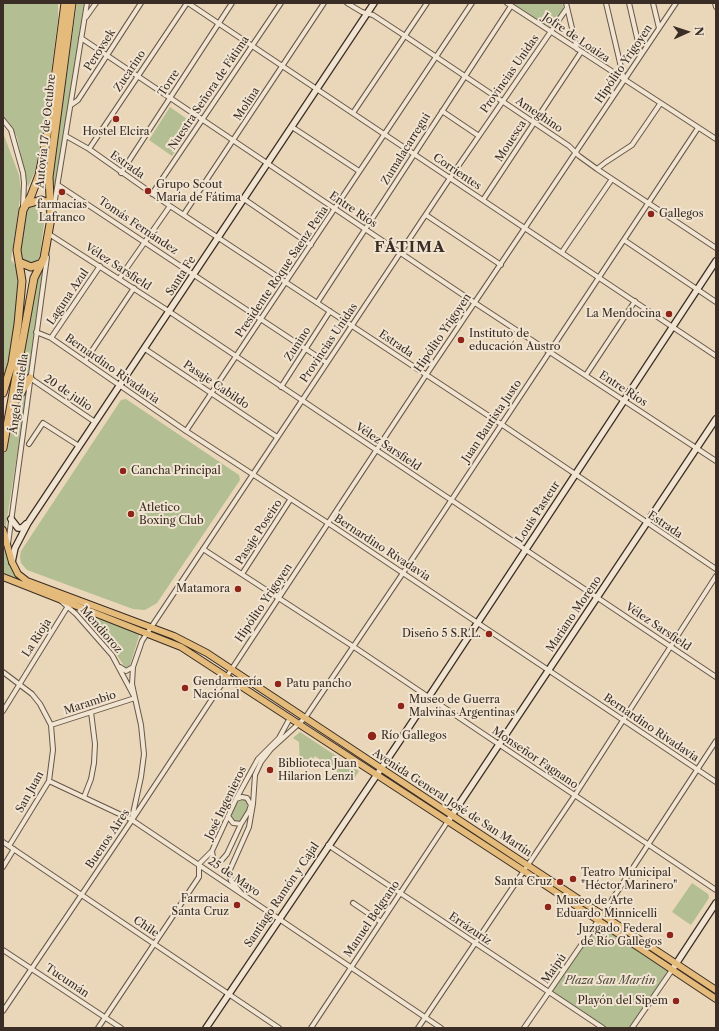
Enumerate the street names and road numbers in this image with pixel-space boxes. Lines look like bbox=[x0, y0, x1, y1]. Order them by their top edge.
street label: Jofre de Loaiza bbox=[540, 11, 612, 65]
street label: Hipólito Yrigoyen bbox=[593, 22, 655, 106]
street label: Perovsek bbox=[82, 27, 118, 73]
street label: Provincias Unidas bbox=[478, 32, 542, 116]
street label: Nuestra Señora de Fátima bbox=[166, 33, 252, 153]
street label: Zucarino bbox=[111, 48, 149, 94]
street label: Torre bbox=[156, 67, 182, 99]
street label: Autovía 17 de Octubre bbox=[33, 73, 59, 189]
street label: Molina bbox=[231, 85, 263, 123]
street label: Ameghino bbox=[513, 94, 565, 136]
street label: Zumalacarregui bbox=[379, 111, 433, 187]
street label: Mouesca bbox=[493, 118, 529, 164]
street label: Estrada bbox=[107, 148, 147, 182]
street label: Corrientes bbox=[430, 151, 484, 193]
street label: Entre Ríos bbox=[327, 189, 379, 231]
street label: Tomás Fernández bbox=[96, 194, 180, 258]
street label: Presidente Roque Saenz Peña bbox=[233, 204, 331, 340]
street label: Vélez Sarsfield bbox=[83, 241, 153, 293]
street label: Santa Fe bbox=[163, 254, 199, 298]
street label: Laguna Azul bbox=[44, 266, 92, 328]
street label: Hipólito Yrigoyen bbox=[412, 291, 474, 375]
street label: Provincias Unidas bbox=[298, 301, 360, 385]
street label: Zunino bbox=[282, 324, 314, 364]
street label: Estrada bbox=[376, 328, 416, 360]
street label: Bernardino Rivadavia bbox=[62, 331, 162, 407]
street label: Ángel Banciella bbox=[7, 353, 31, 435]
street label: Pasaje Cabildo bbox=[181, 358, 251, 412]
street label: Entre Ríos bbox=[596, 369, 650, 409]
street label: 20 de julio bbox=[41, 372, 95, 414]
street label: Juan Bautista Justo bbox=[459, 377, 525, 465]
street label: Vélez Sarsfield bbox=[353, 420, 423, 474]
street label: Louis Pasteur bbox=[513, 479, 563, 545]
street label: Pasaje Poseiro bbox=[233, 497, 285, 567]
street label: Estrada bbox=[645, 509, 685, 541]
street label: Bernardino Rivadavia bbox=[331, 512, 433, 584]
street label: Hipólito Yrigoyen bbox=[233, 561, 295, 645]
street label: Mariano Moreno bbox=[544, 573, 604, 655]
street label: Vélez Sarsfield bbox=[623, 600, 693, 654]
street label: Mendioroz bbox=[77, 604, 125, 656]
street label: La Rioja bbox=[20, 616, 54, 660]
street label: Marambio bbox=[62, 688, 118, 718]
street label: Bernardino Rivadavia bbox=[601, 691, 701, 765]
street label: Monseñor Fagnano bbox=[489, 724, 581, 792]
street label: Avenida General José de San Martín bbox=[370, 746, 534, 860]
street label: José Ingenieros bbox=[203, 764, 249, 842]
street label: San Juan bbox=[13, 769, 47, 815]
street label: Buenos Aires bbox=[83, 807, 133, 871]
street label: Santiago Ramón y Cajal bbox=[242, 840, 322, 950]
street label: 25 de Mayo bbox=[205, 855, 263, 899]
street label: Manuel Belgrano bbox=[341, 878, 403, 960]
street label: Errázuriz bbox=[446, 910, 494, 948]
street label: Chile bbox=[131, 914, 161, 940]
street label: Maipú bbox=[539, 951, 569, 987]
street label: Tucumán bbox=[43, 962, 91, 1000]

